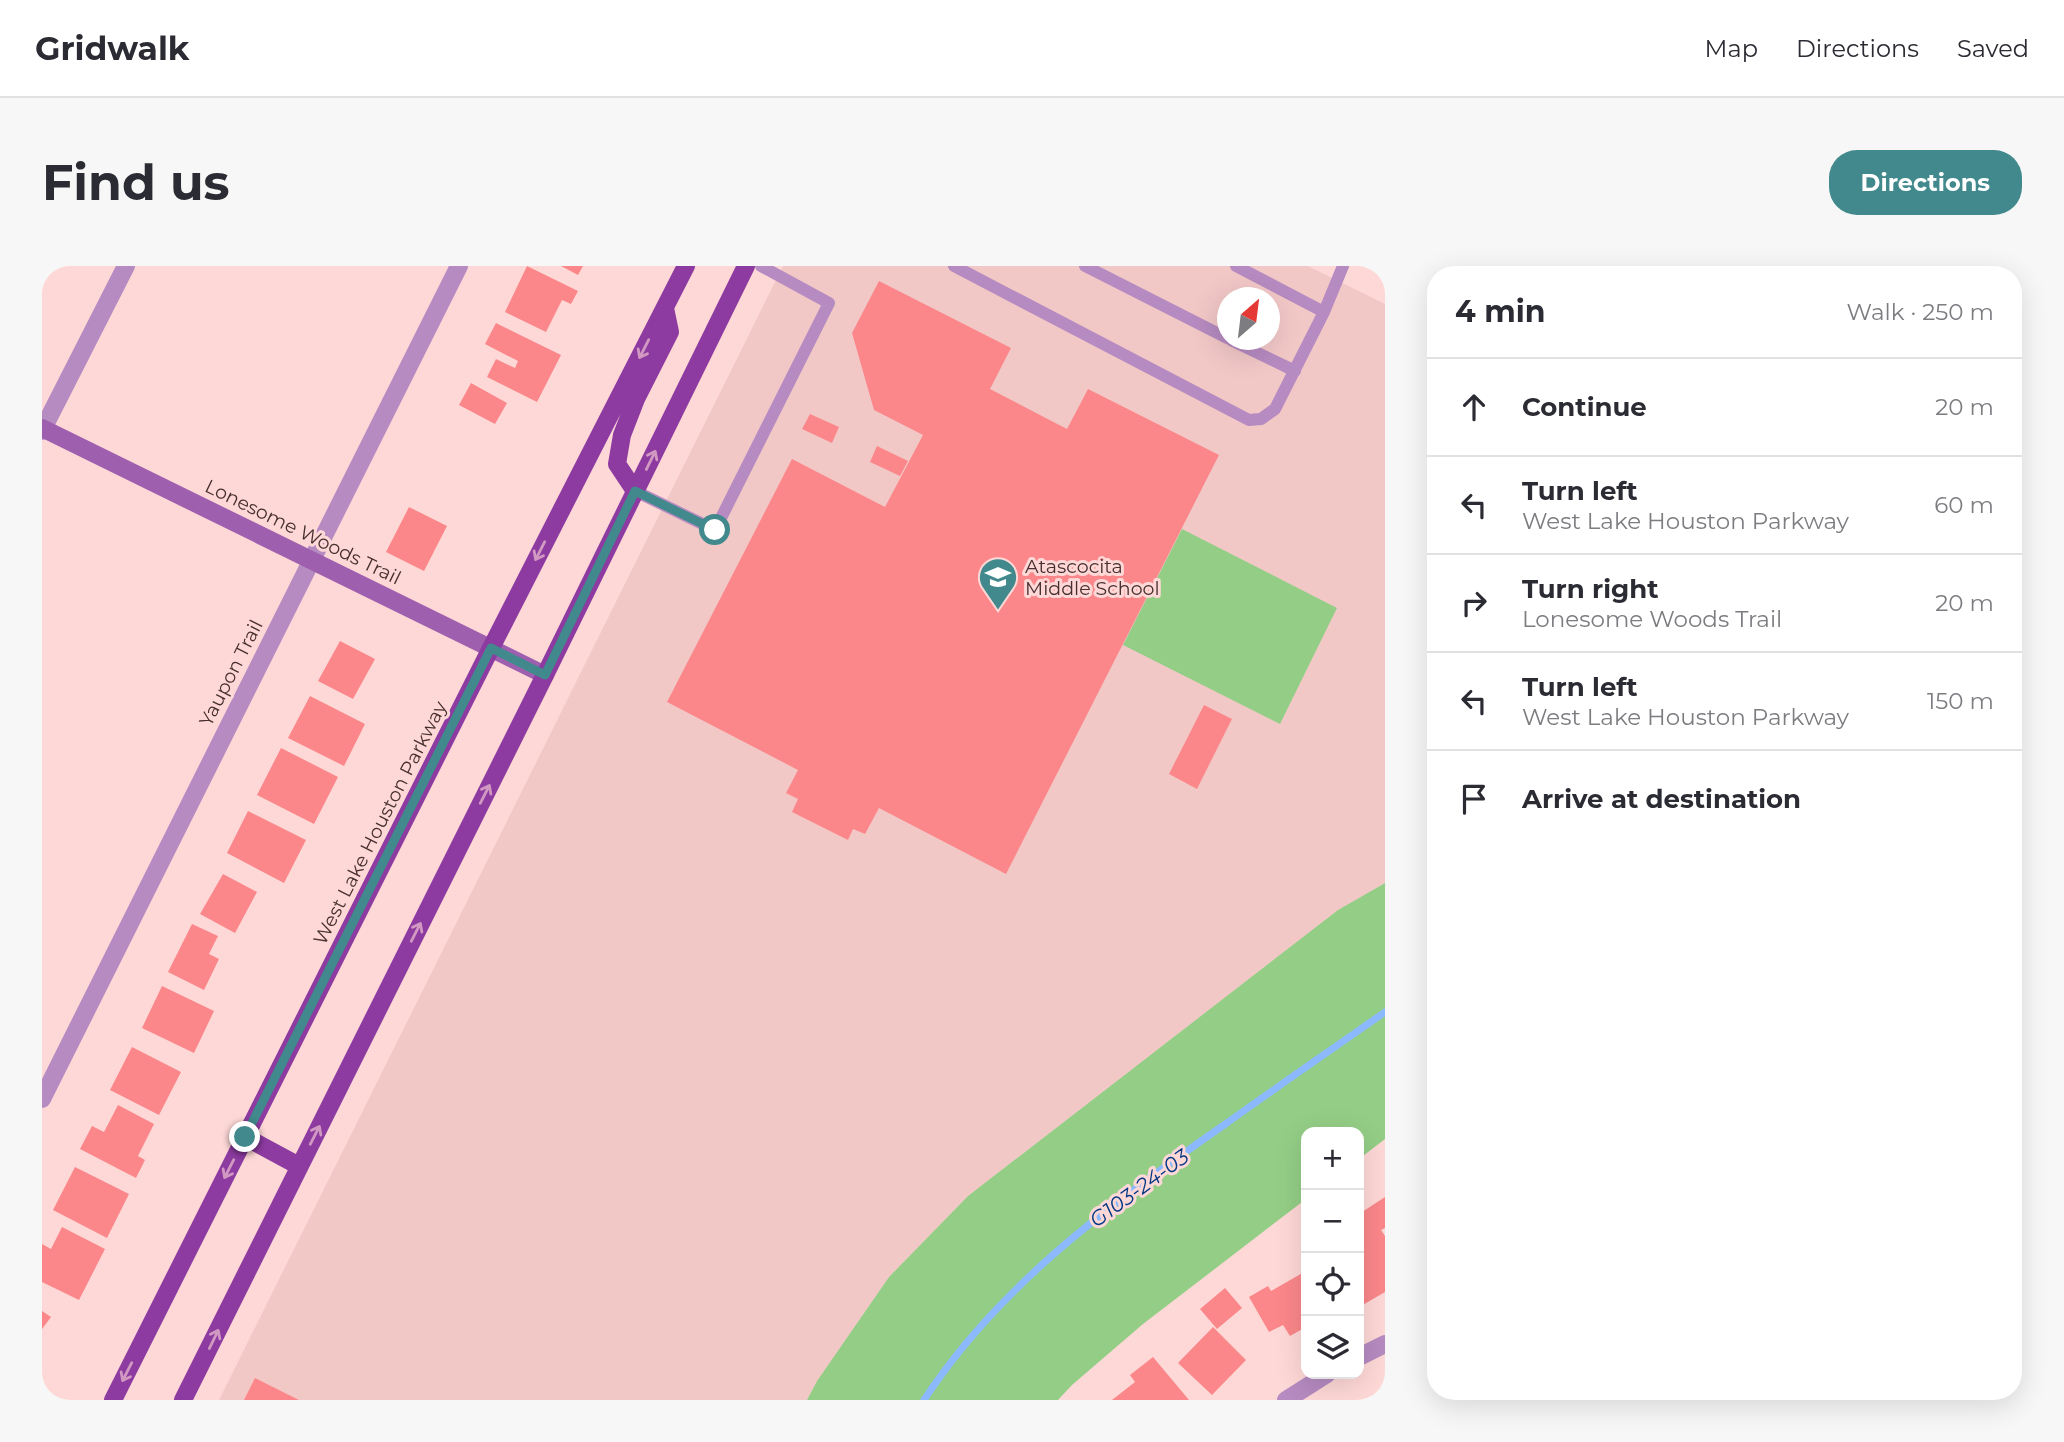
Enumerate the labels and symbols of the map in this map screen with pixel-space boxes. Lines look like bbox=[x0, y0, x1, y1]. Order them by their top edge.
north arrow bbox=[1217, 287, 1280, 350]
one-way arrow bbox=[637, 338, 651, 359]
one-way arrow bbox=[644, 450, 658, 471]
street label: Lonesome Woods Trail bbox=[201, 475, 405, 589]
route start bbox=[699, 514, 730, 545]
one-way arrow bbox=[533, 540, 547, 561]
place label: Atascocita Middle School bbox=[1025, 555, 1160, 600]
school or university icon: Atascocita Middle School bbox=[977, 556, 1019, 611]
street label: Yaupon Trail bbox=[194, 616, 268, 730]
street label: West Lake Houston Parkway bbox=[308, 697, 452, 949]
one-way arrow bbox=[479, 784, 493, 805]
one-way arrow bbox=[410, 922, 424, 943]
route end bbox=[229, 1121, 260, 1152]
one-way arrow bbox=[308, 1125, 322, 1146]
water label: G103-24-03 bbox=[1085, 1143, 1194, 1232]
one-way arrow bbox=[222, 1158, 236, 1179]
one-way arrow bbox=[208, 1329, 221, 1350]
one-way arrow bbox=[120, 1361, 134, 1382]

